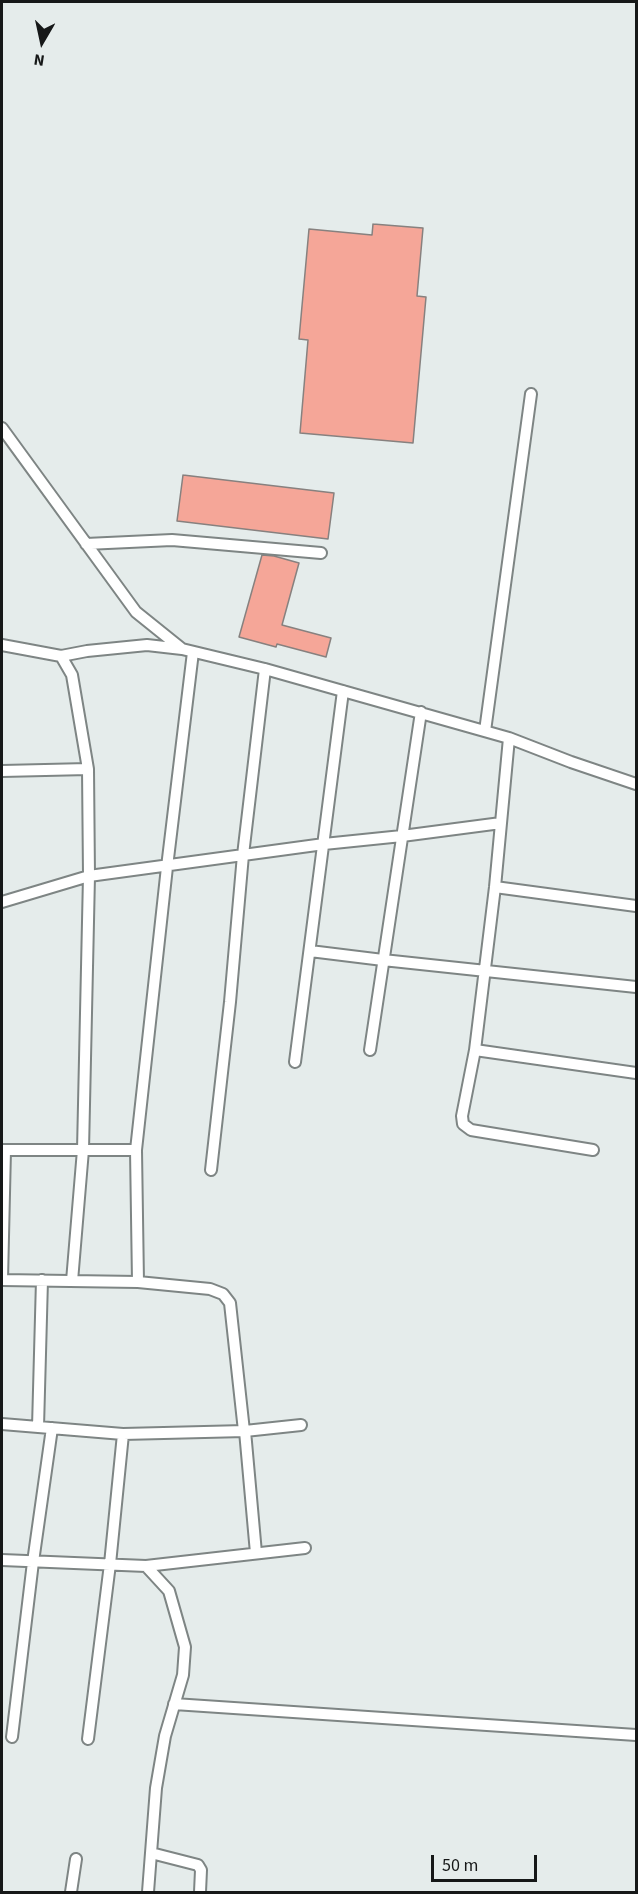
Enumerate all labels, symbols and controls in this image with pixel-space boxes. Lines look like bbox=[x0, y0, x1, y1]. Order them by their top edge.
north arrow bbox=[12, 12, 72, 72]
text: N bbox=[32, 48, 46, 71]
scale bar bbox=[434, 1843, 540, 1881]
text: 50 m bbox=[442, 1853, 478, 1878]

